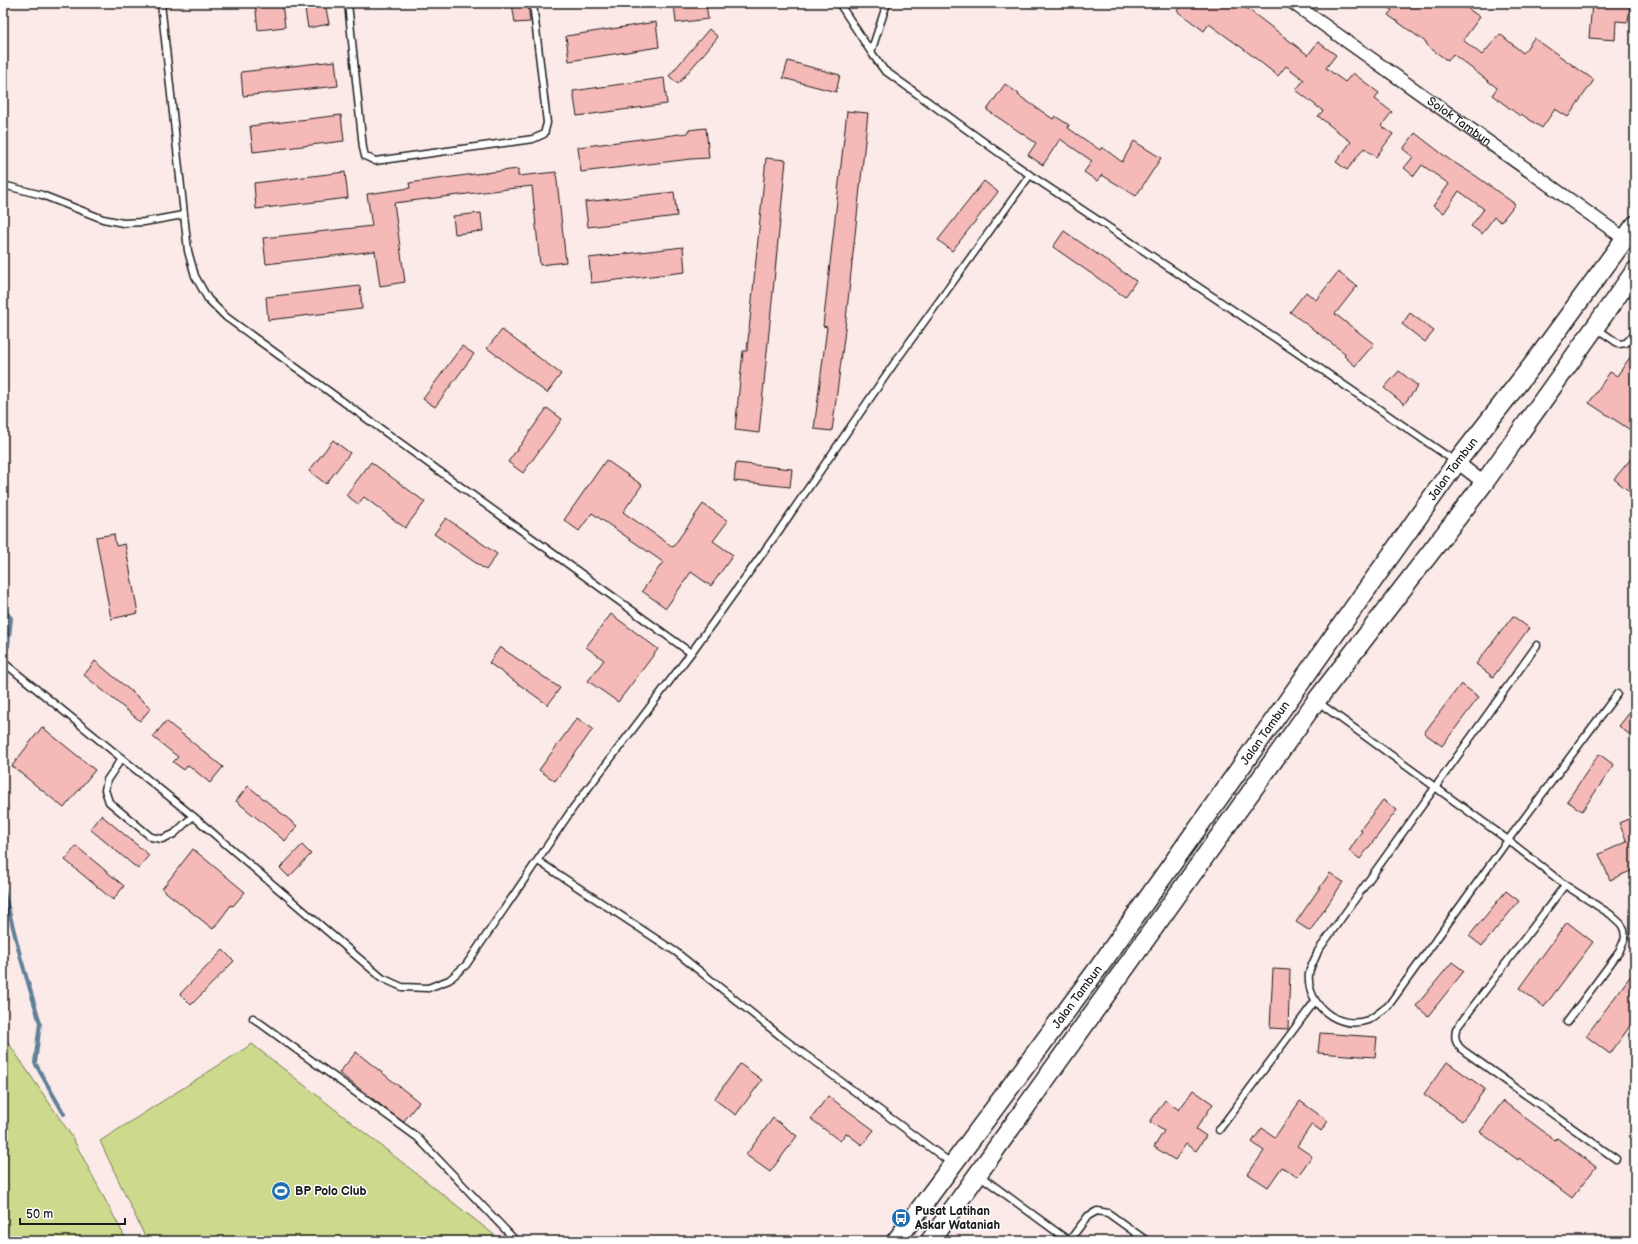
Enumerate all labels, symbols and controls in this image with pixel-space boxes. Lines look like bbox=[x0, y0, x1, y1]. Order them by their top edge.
street label: Solok Tambun bbox=[1424, 93, 1494, 149]
street label: Jalan Tambun bbox=[1425, 434, 1481, 503]
street label: Jalan Tambun bbox=[1237, 698, 1293, 768]
street label: Jalan Tambun bbox=[1049, 962, 1105, 1031]
sports icon: BP Polo Club bbox=[270, 1180, 292, 1202]
place label: BP Polo Club bbox=[295, 1184, 366, 1199]
scale bar bbox=[20, 1200, 125, 1226]
place label: Pusat Latihan Askar Wataniah bbox=[914, 1204, 1000, 1233]
text: 50 m bbox=[26, 1207, 53, 1222]
bus stop icon: Pusat Latihan Askar Wataniah bbox=[890, 1207, 912, 1229]

